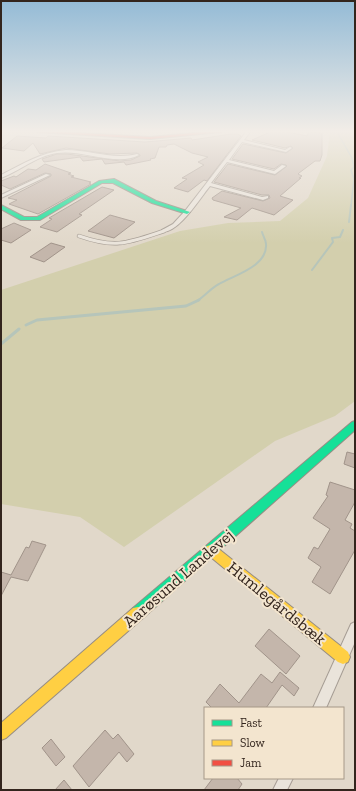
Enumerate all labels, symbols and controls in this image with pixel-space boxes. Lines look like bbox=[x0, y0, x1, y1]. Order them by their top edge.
street label: Aarøsund Landevej bbox=[119, 525, 238, 632]
street label: Humlegårdsbæk bbox=[224, 557, 331, 649]
legend bbox=[204, 707, 344, 779]
text: Fast bbox=[240, 716, 263, 730]
text: Slow bbox=[240, 736, 266, 750]
text: Jam bbox=[240, 756, 262, 770]

